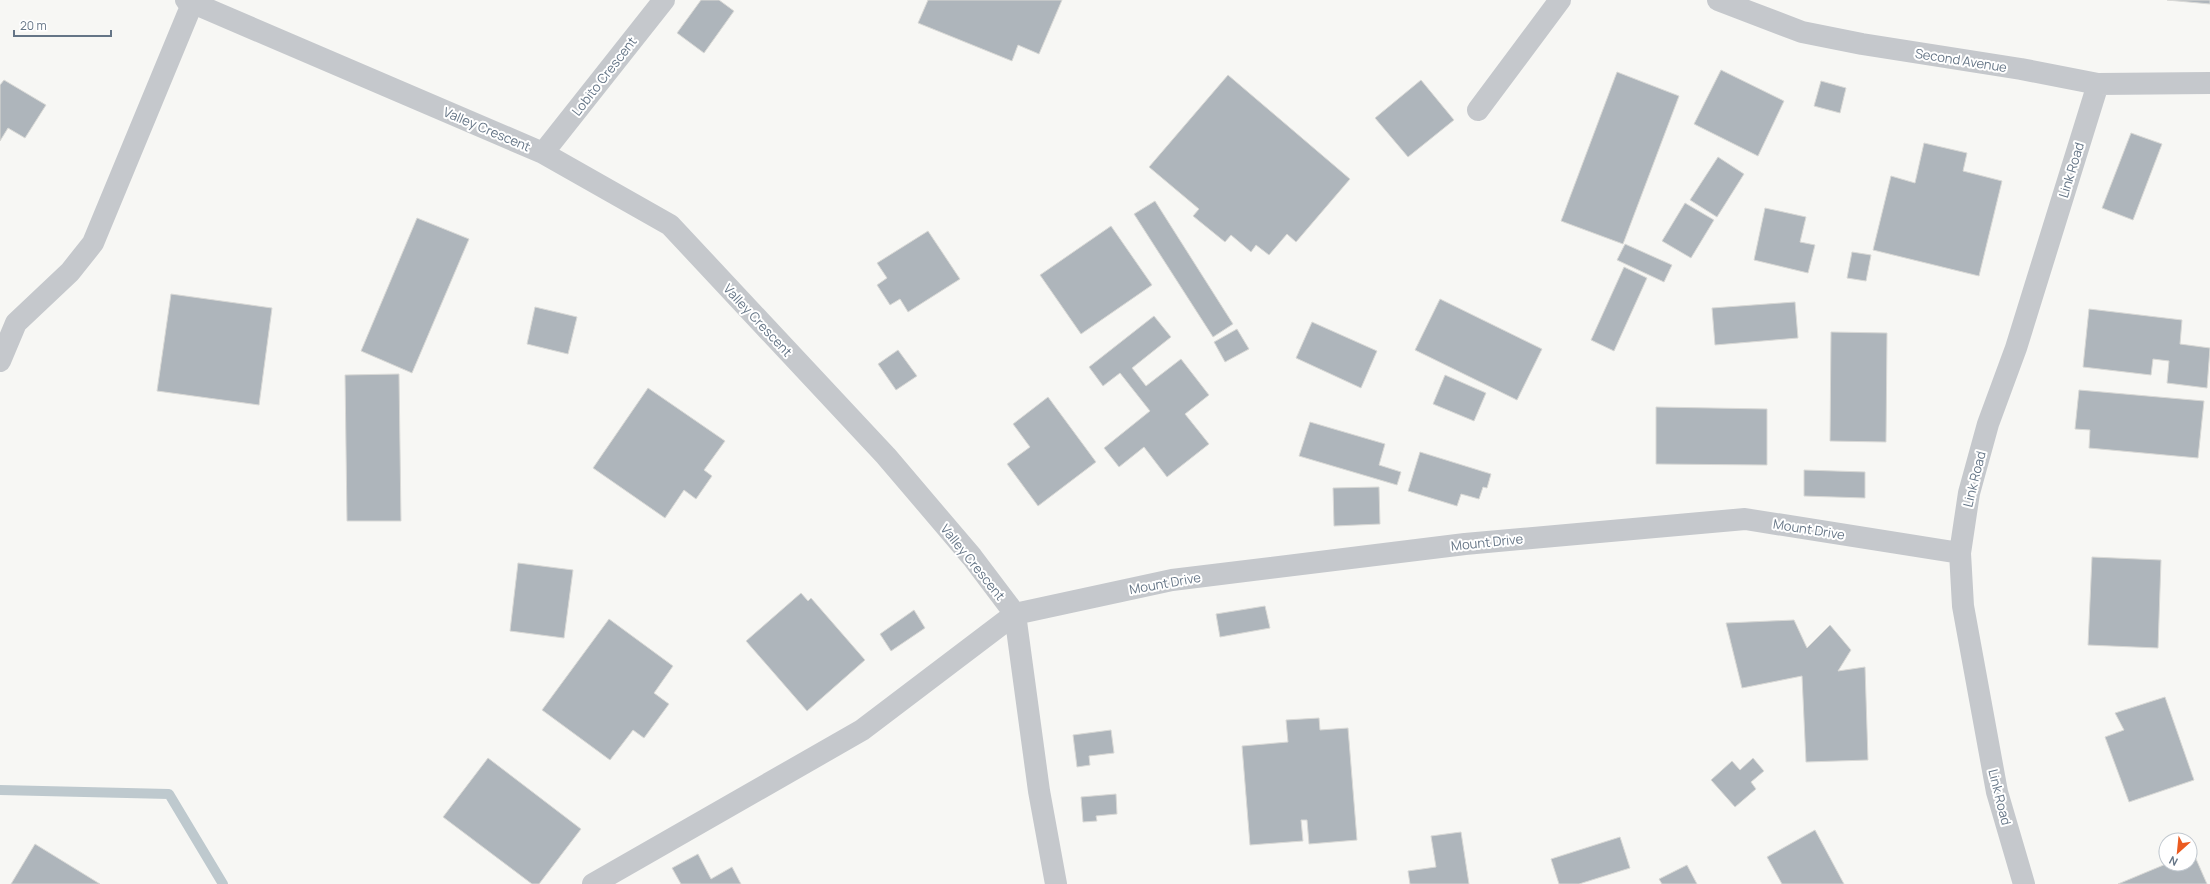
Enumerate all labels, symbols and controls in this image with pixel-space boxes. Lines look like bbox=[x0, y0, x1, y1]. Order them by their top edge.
scale bar bbox=[14, 12, 111, 38]
text: 20 m bbox=[20, 17, 47, 34]
street label: Lobito Crescent bbox=[567, 33, 641, 119]
street label: Second Avenue bbox=[1914, 44, 2009, 76]
street label: Valley Crescent bbox=[441, 103, 533, 155]
street label: Link Road bbox=[2054, 140, 2088, 200]
street label: Valley Crescent bbox=[720, 280, 796, 360]
street label: Link Road bbox=[1958, 449, 1990, 509]
street label: Mount Drive bbox=[1772, 514, 1846, 544]
street label: Valley Crescent bbox=[937, 520, 1009, 604]
street label: Mount Drive bbox=[1450, 529, 1524, 555]
street label: Mount Drive bbox=[1128, 568, 1203, 598]
street label: Link Road bbox=[1984, 767, 2016, 827]
north arrow bbox=[2158, 832, 2198, 872]
text: N bbox=[2166, 853, 2180, 870]

